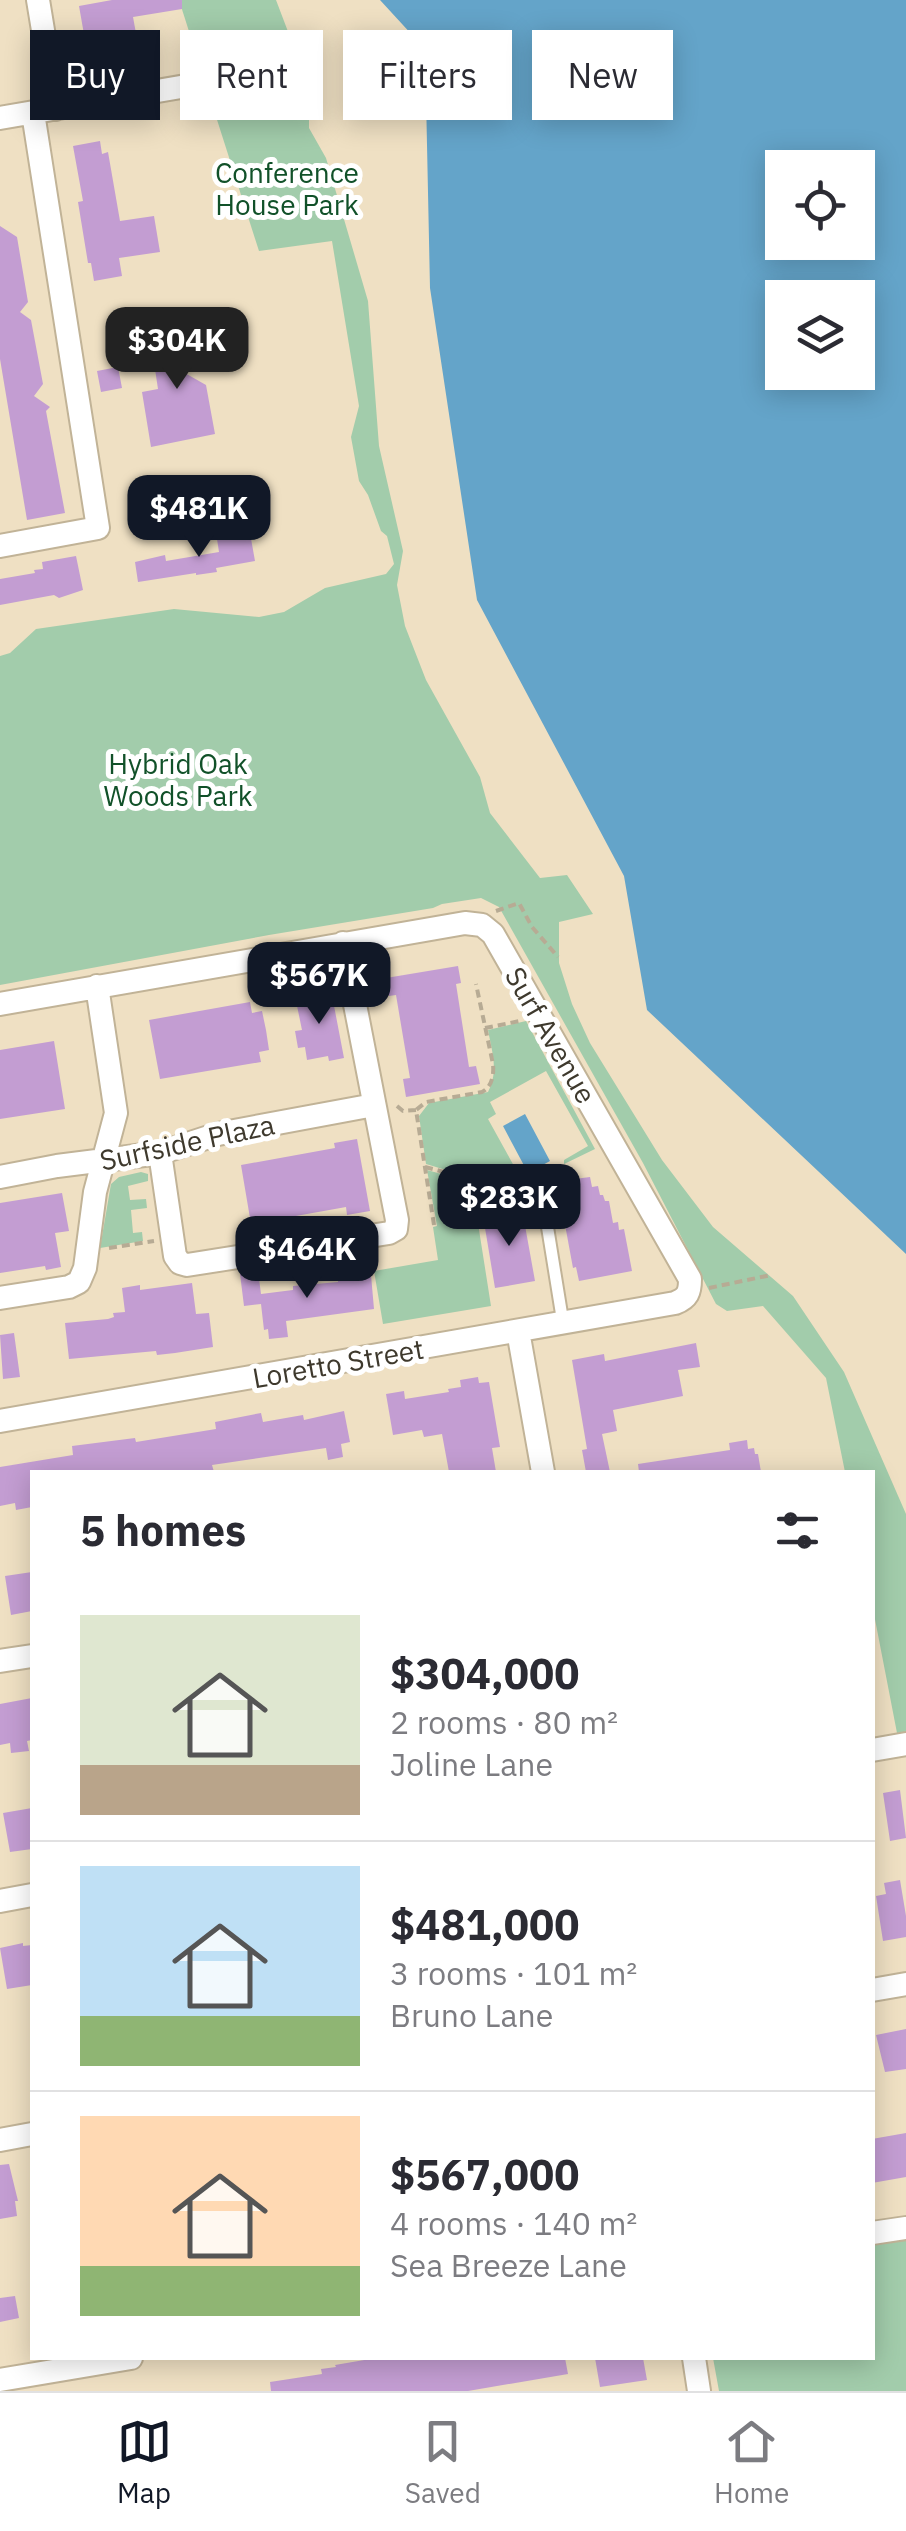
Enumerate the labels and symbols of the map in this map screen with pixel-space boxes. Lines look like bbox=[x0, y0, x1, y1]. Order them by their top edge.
park label: Conference House Park bbox=[215, 154, 359, 223]
pin: $304K bbox=[107, 307, 247, 392]
pin: $481K bbox=[129, 475, 269, 560]
park label: Hybrid Oak Woods Park bbox=[103, 745, 253, 814]
pin: $567K bbox=[249, 942, 389, 1027]
street label: Surf Avenue bbox=[497, 960, 605, 1110]
street label: Surfside Plaza bbox=[96, 1105, 278, 1179]
pin: $283K bbox=[439, 1164, 579, 1249]
pin: $464K bbox=[237, 1216, 377, 1301]
street label: Loretto Street bbox=[249, 1330, 427, 1396]

